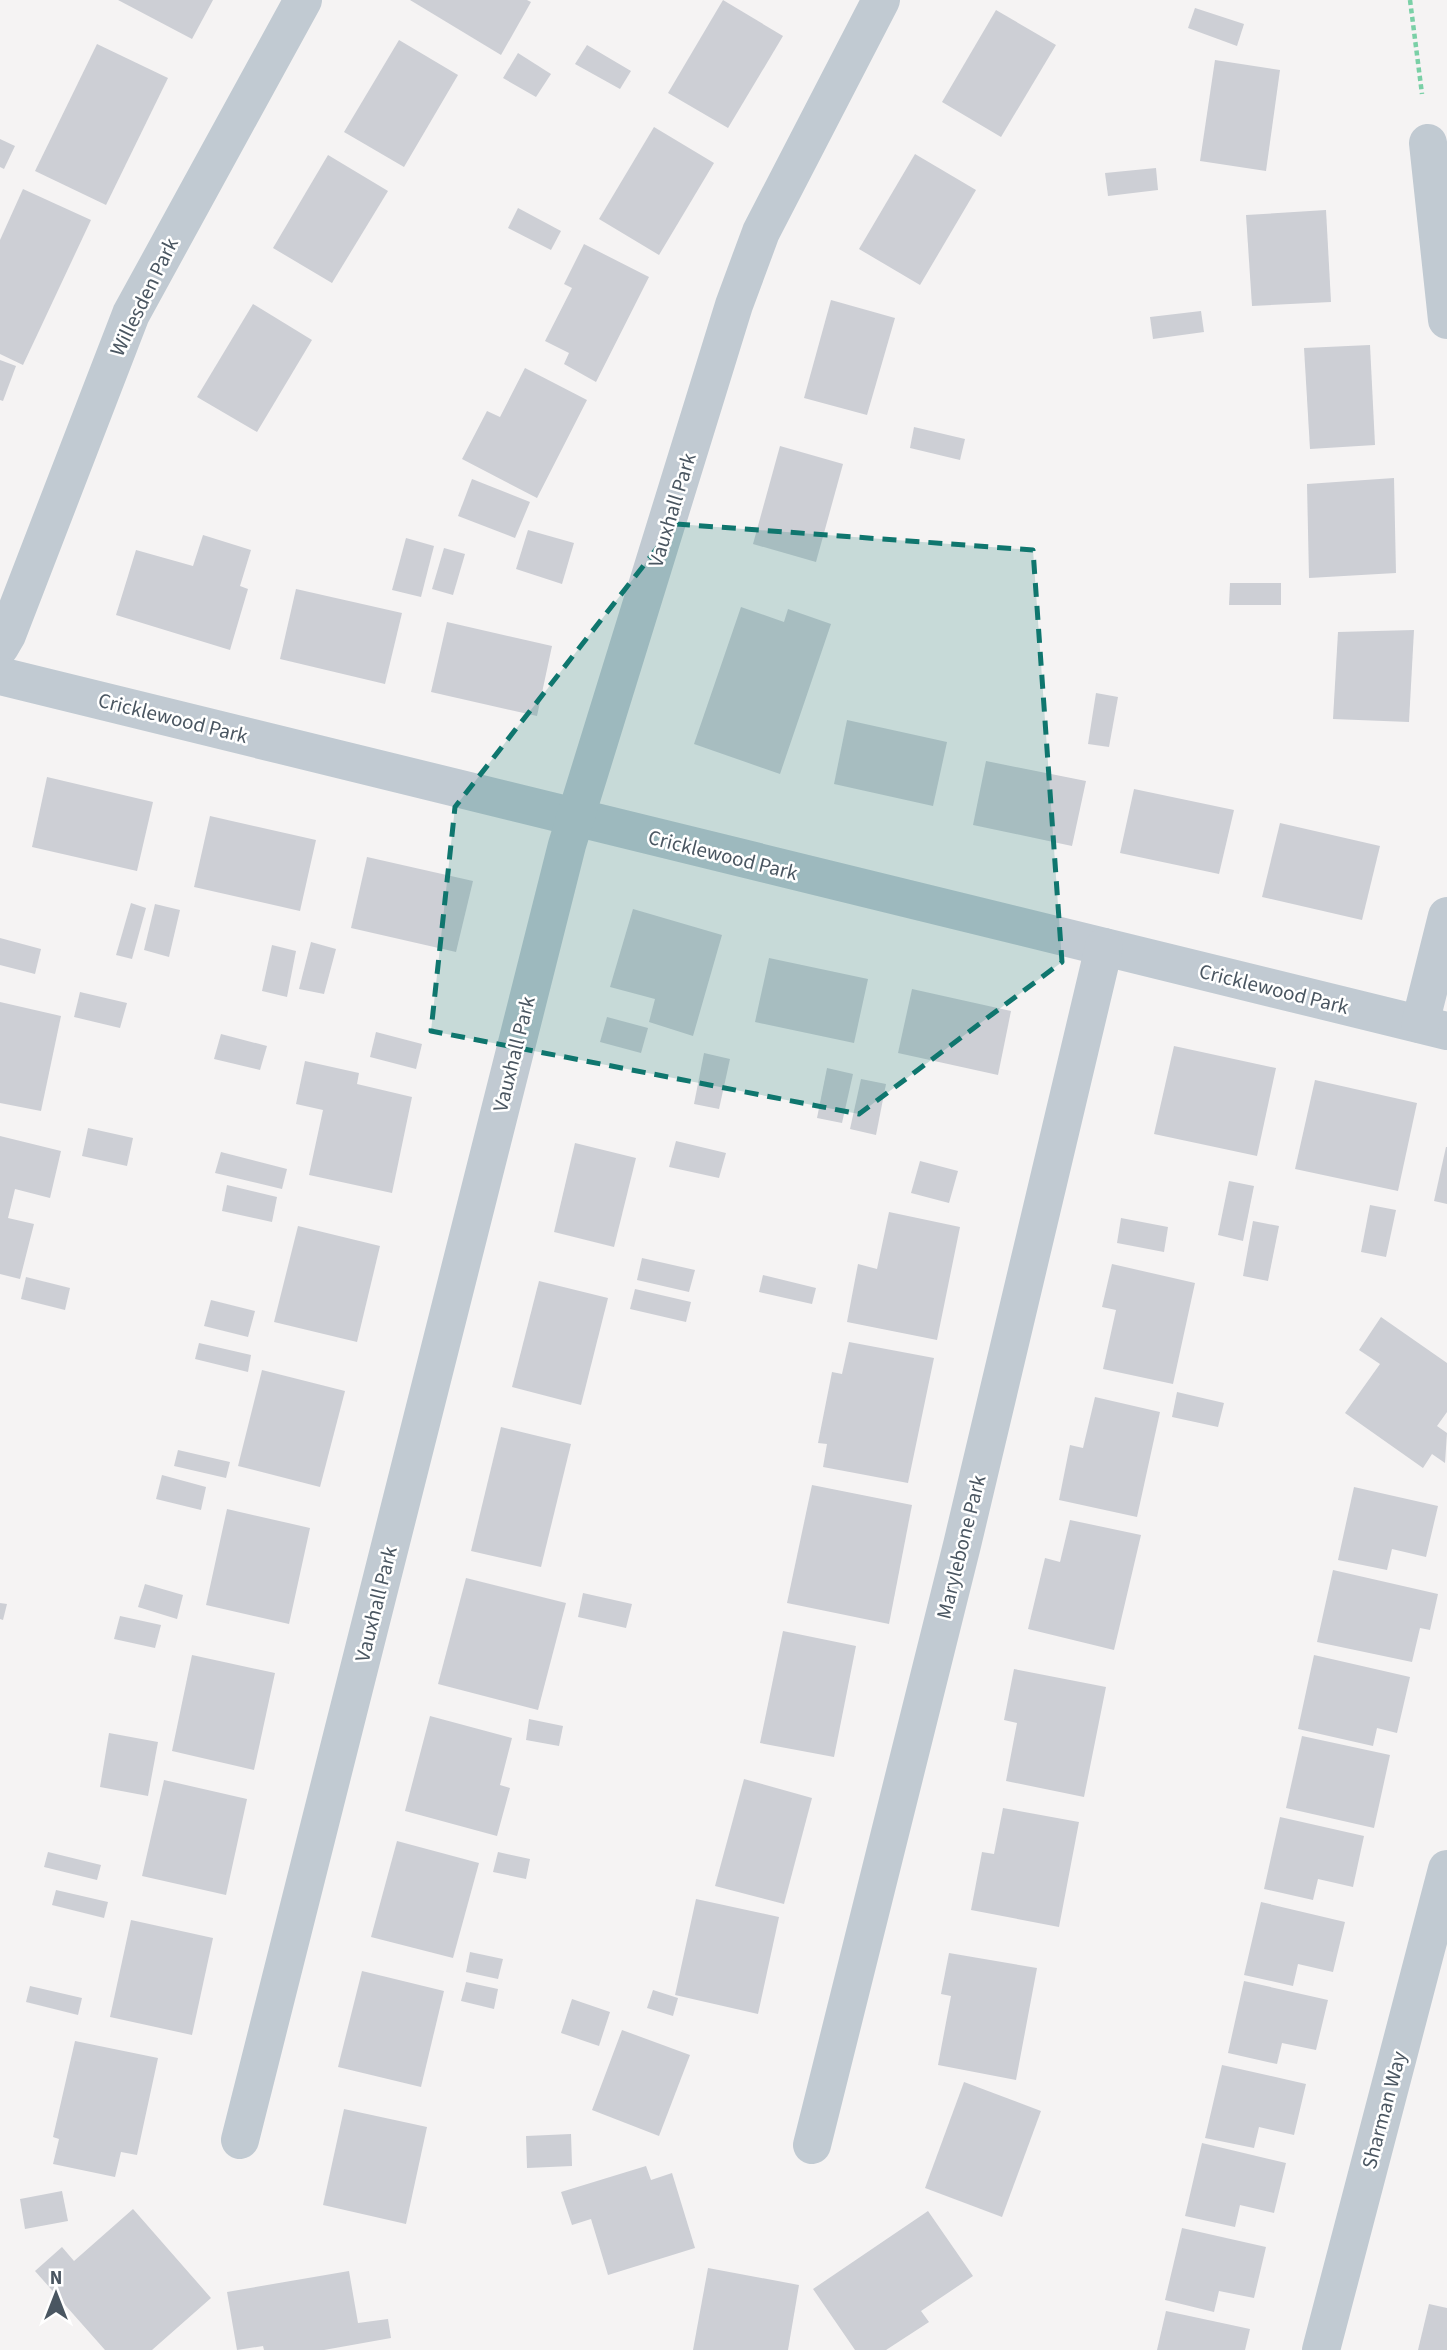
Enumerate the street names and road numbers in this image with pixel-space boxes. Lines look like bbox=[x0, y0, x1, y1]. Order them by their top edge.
street label: Willesden Park bbox=[102, 232, 186, 361]
street label: Vauxhall Park bbox=[640, 449, 704, 571]
street label: Cricklewood Park bbox=[95, 685, 252, 751]
street label: Cricklewood Park bbox=[645, 822, 802, 888]
street label: Cricklewood Park bbox=[1196, 956, 1353, 1022]
street label: Vauxhall Park bbox=[485, 993, 543, 1115]
street label: Marylebone Park bbox=[929, 1471, 994, 1622]
street label: Vauxhall Park bbox=[347, 1543, 405, 1665]
street label: Sharman Way bbox=[1354, 2048, 1414, 2172]

